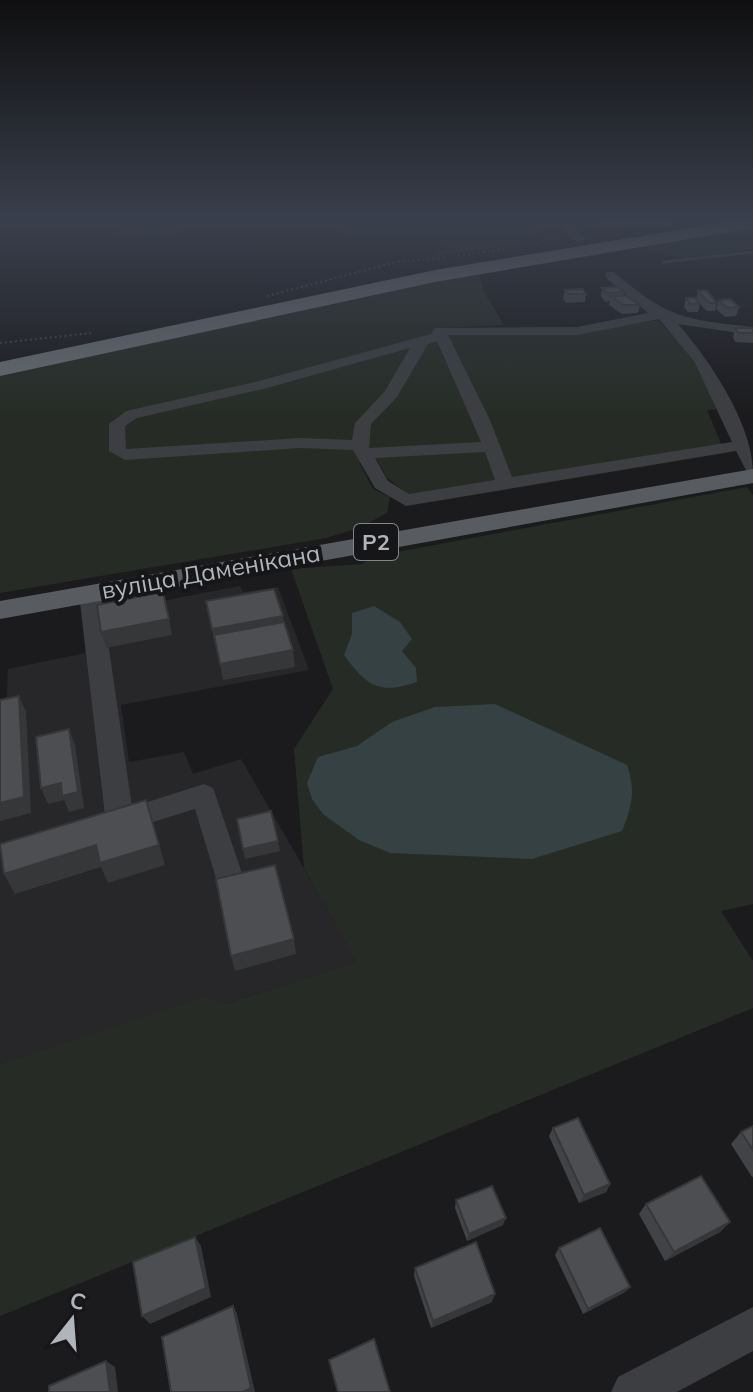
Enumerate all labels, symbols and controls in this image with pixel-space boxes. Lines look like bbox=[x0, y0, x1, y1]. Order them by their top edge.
road number: Р2 bbox=[354, 524, 398, 560]
street label: вуліца Даменікана bbox=[99, 537, 322, 605]
north arrow bbox=[32, 1280, 112, 1360]
text: С bbox=[67, 1285, 89, 1316]

